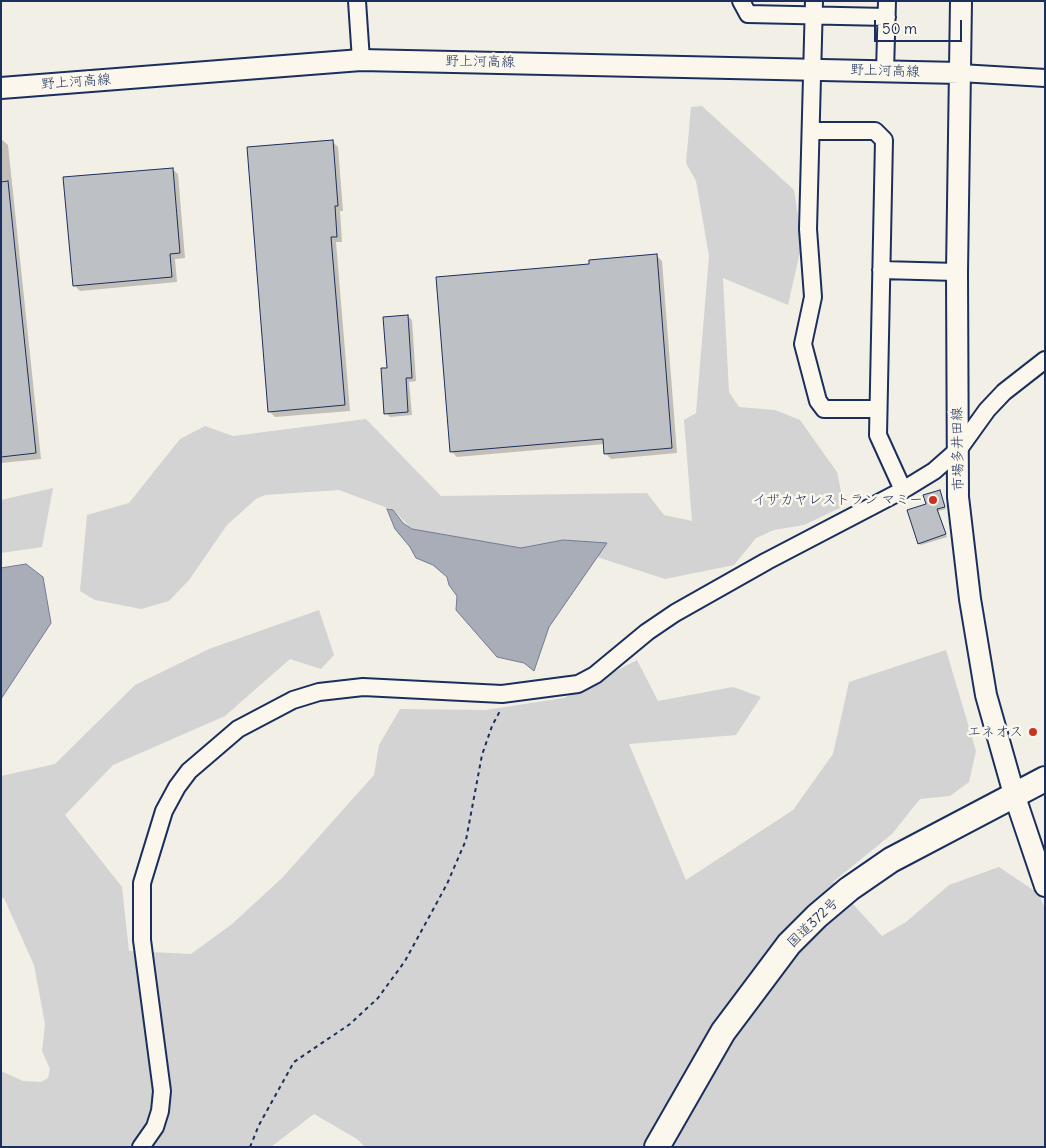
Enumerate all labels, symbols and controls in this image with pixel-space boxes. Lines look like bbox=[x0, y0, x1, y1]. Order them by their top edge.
scale bar bbox=[876, 10, 964, 42]
text: 50 m bbox=[882, 19, 917, 38]
street label: 野上河高線 bbox=[445, 53, 515, 71]
street label: 野上河高線 bbox=[850, 61, 920, 81]
street label: 野上河高線 bbox=[40, 71, 112, 93]
street label: 市場多井田線 bbox=[949, 407, 967, 491]
place label: イザカヤレストラン マミー bbox=[752, 492, 923, 508]
marker: イザカヤレストラン マミー bbox=[927, 494, 939, 506]
place label: エネオス bbox=[967, 724, 1023, 740]
marker: エネオス bbox=[1027, 726, 1039, 738]
street label: 国道372号 bbox=[784, 895, 842, 951]

